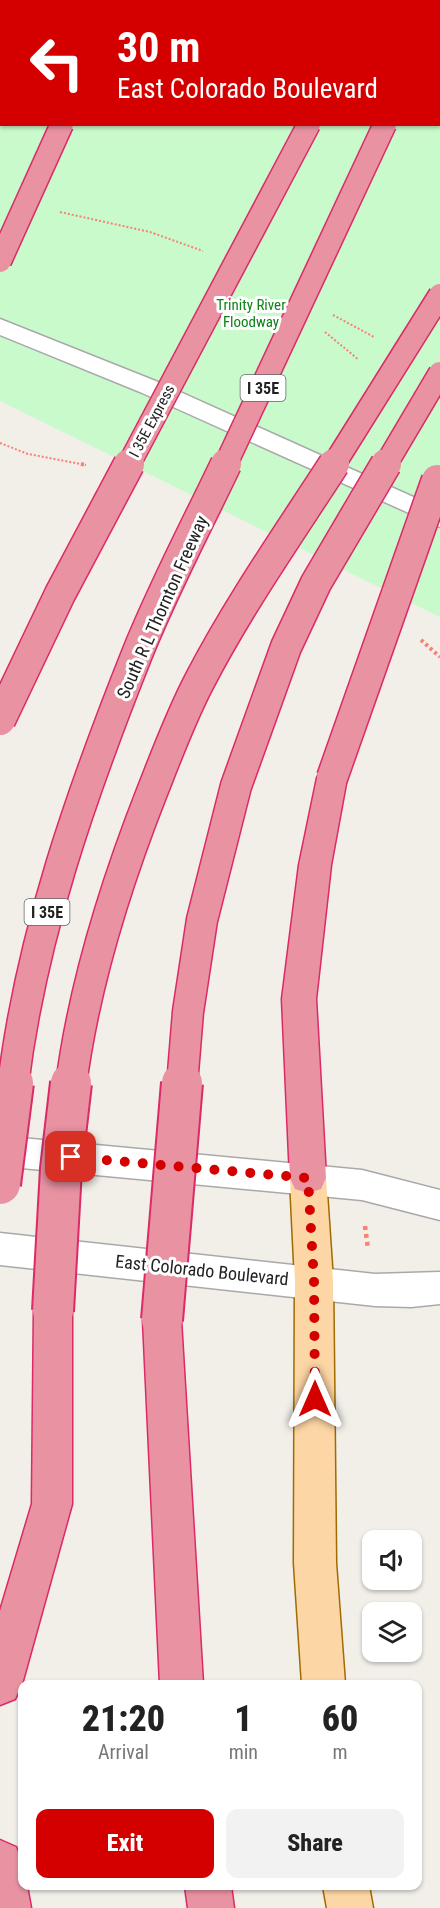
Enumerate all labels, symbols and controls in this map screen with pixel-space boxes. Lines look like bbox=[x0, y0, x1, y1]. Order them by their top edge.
text: 30 m bbox=[117, 23, 200, 72]
icon: left bbox=[18, 24, 96, 102]
text: East Colorado Boulevard bbox=[117, 73, 378, 105]
park label: Trinity River Floodway bbox=[216, 296, 286, 331]
road number: I 35E bbox=[240, 375, 286, 401]
street label: I 35E Express bbox=[125, 382, 179, 460]
street label: South R L Thornton Freeway bbox=[112, 512, 212, 702]
road number: I 35E bbox=[24, 899, 70, 925]
pin bbox=[45, 1131, 96, 1182]
icon: arrive bbox=[54, 1140, 87, 1173]
street label: East Colorado Boulevard bbox=[114, 1250, 290, 1290]
position arrow bbox=[283, 1367, 347, 1431]
map controls bbox=[362, 1530, 422, 1662]
button: sound bbox=[362, 1530, 422, 1590]
button: layers bbox=[362, 1602, 422, 1662]
text: 21:20 bbox=[82, 1698, 165, 1740]
text: 1 bbox=[234, 1698, 253, 1740]
text: 60 bbox=[322, 1698, 358, 1740]
text: Arrival bbox=[98, 1740, 149, 1764]
text: min bbox=[229, 1740, 258, 1764]
text: m bbox=[332, 1740, 348, 1764]
button: Exit bbox=[36, 1809, 214, 1878]
button: Share bbox=[226, 1809, 404, 1878]

